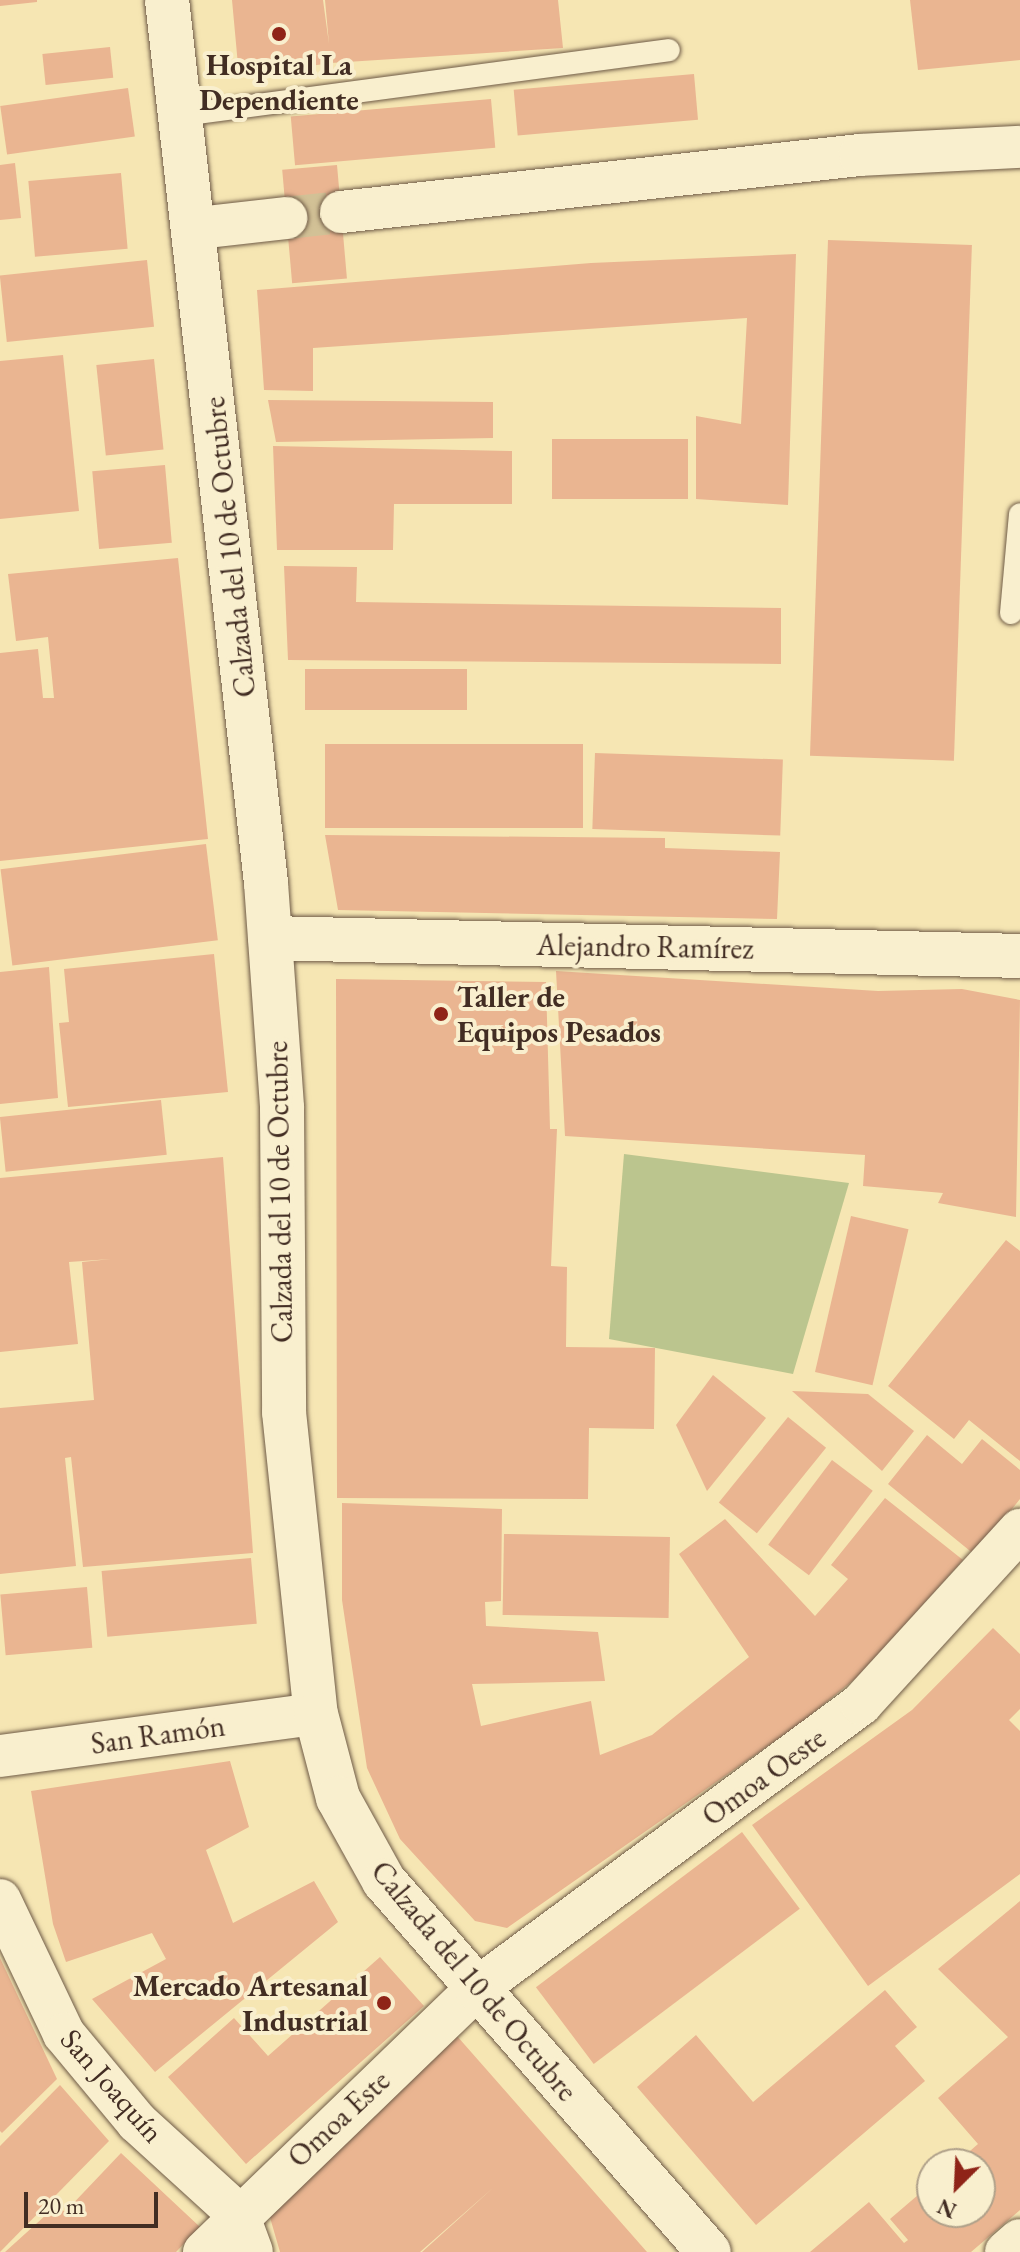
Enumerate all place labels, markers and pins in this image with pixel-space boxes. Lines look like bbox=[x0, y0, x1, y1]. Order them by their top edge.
marker: Hospital La Dependiente bbox=[270, 25, 288, 43]
place label: Hospital La Dependiente bbox=[199, 47, 359, 118]
place label: Taller de Equipos Pesados bbox=[457, 979, 661, 1050]
marker: Taller de Equipos Pesados bbox=[432, 1005, 450, 1023]
place label: Mercado Artesanal Industrial bbox=[133, 1968, 368, 2038]
marker: Mercado Artesanal Industrial bbox=[375, 1994, 393, 2012]

